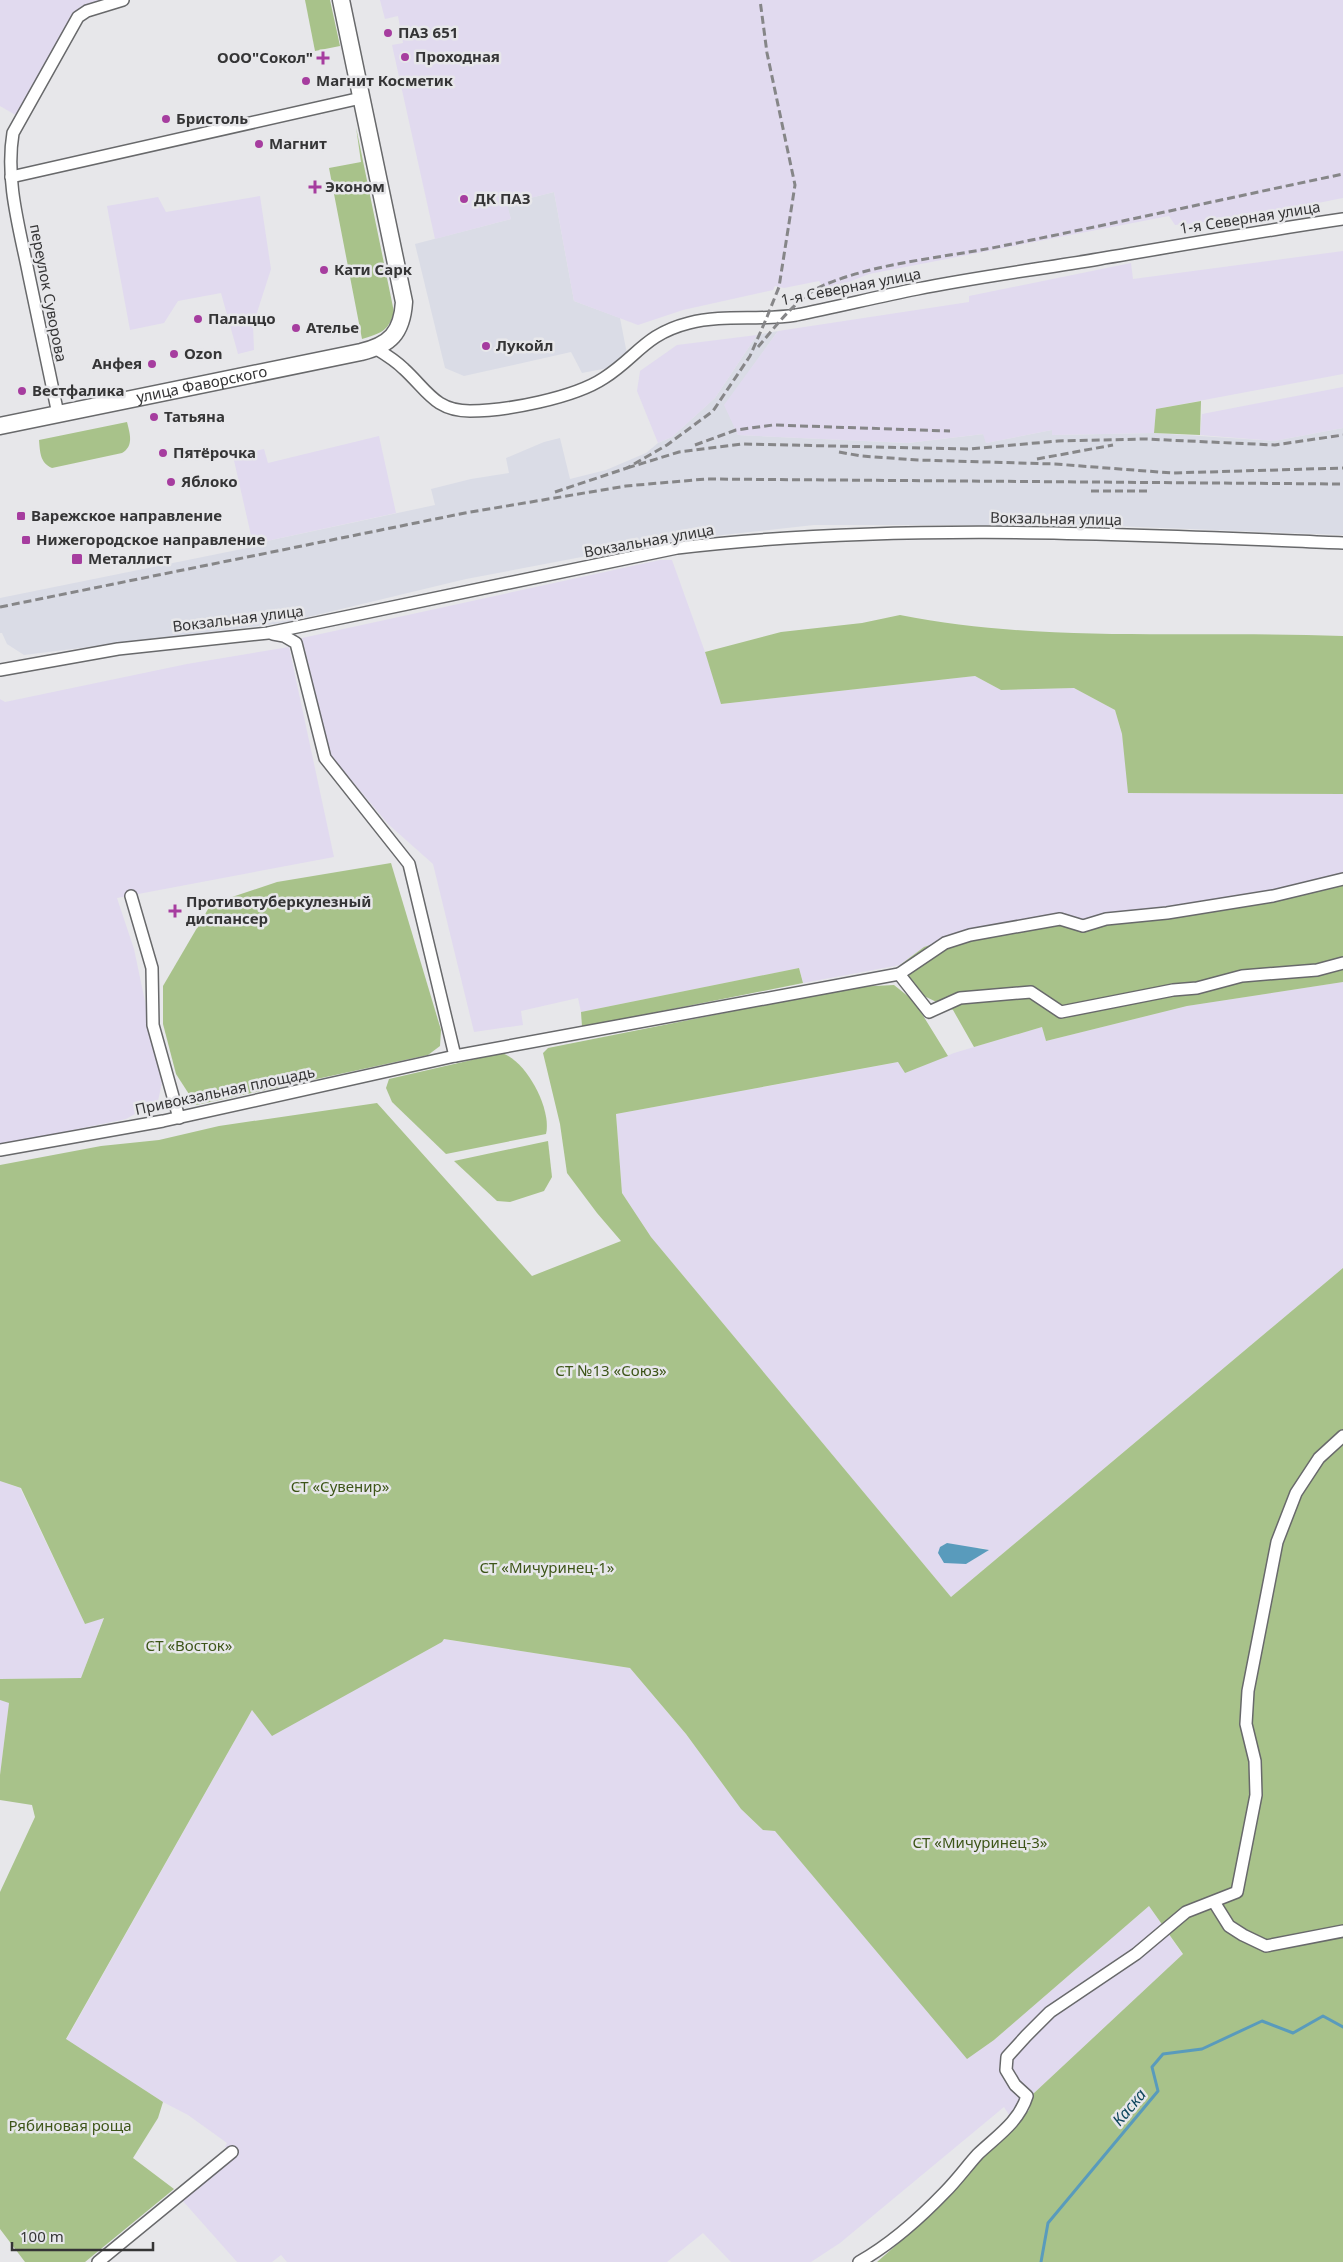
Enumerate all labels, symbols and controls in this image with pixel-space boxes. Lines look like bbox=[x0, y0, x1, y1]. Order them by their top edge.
place label: ПАЗ 651 bbox=[398, 22, 458, 42]
marker: ПАЗ 651 bbox=[382, 27, 394, 39]
place label: Проходная bbox=[415, 46, 500, 66]
place label: ООО"Сокол" bbox=[217, 47, 313, 67]
marker: Проходная bbox=[399, 51, 411, 63]
marker: ООО"Сокол" bbox=[317, 52, 329, 64]
place label: Магнит Косметик bbox=[316, 70, 454, 90]
marker: Магнит Косметик bbox=[300, 75, 312, 87]
place label: Бристоль bbox=[176, 108, 248, 128]
marker: Бристоль bbox=[160, 113, 172, 125]
place label: Магнит bbox=[269, 133, 327, 153]
marker: Магнит bbox=[253, 138, 265, 150]
place label: Эконом bbox=[325, 176, 385, 196]
marker: Эконом bbox=[309, 181, 321, 193]
place label: ДК ПАЗ bbox=[474, 188, 531, 208]
marker: ДК ПАЗ bbox=[458, 193, 470, 205]
street label: 1-я Северная улица bbox=[1178, 196, 1322, 238]
street label: переулок Суворова bbox=[26, 222, 72, 364]
place label: Кати Сарк bbox=[334, 259, 413, 279]
street label: 1-я Северная улица bbox=[779, 263, 923, 309]
marker: Кати Сарк bbox=[318, 264, 330, 276]
place label: Палаццо bbox=[208, 308, 275, 328]
marker: Палаццо bbox=[192, 313, 204, 325]
place label: Ателье bbox=[306, 317, 359, 337]
marker: Ателье bbox=[290, 322, 302, 334]
place label: Лукойл bbox=[496, 335, 553, 355]
marker: Лукойл bbox=[480, 340, 492, 352]
place label: Ozon bbox=[184, 343, 222, 363]
marker: Ozon bbox=[168, 348, 180, 360]
place label: Анфея bbox=[92, 353, 142, 373]
marker: Анфея bbox=[146, 358, 158, 370]
street label: улица Фаворского bbox=[134, 360, 269, 407]
place label: Вестфалика bbox=[32, 380, 124, 400]
marker: Вестфалика bbox=[16, 385, 28, 397]
place label: Татьяна bbox=[164, 406, 225, 426]
marker: Татьяна bbox=[148, 411, 160, 423]
place label: Пятёрочка bbox=[173, 442, 256, 462]
marker: Пятёрочка bbox=[157, 447, 169, 459]
place label: Яблоко bbox=[181, 471, 238, 491]
marker: Яблоко bbox=[165, 476, 177, 488]
place label: Варежское направление bbox=[31, 505, 222, 525]
street label: Вокзальная улица bbox=[990, 507, 1122, 529]
marker: Варежское направление bbox=[15, 510, 27, 522]
street label: Вокзальная улица bbox=[582, 519, 716, 561]
place label: Нижегородское направление bbox=[36, 529, 265, 549]
marker: Нижегородское направление bbox=[20, 534, 32, 546]
place label: Металлист bbox=[88, 548, 172, 568]
marker: Металлист bbox=[70, 552, 84, 566]
street label: Вокзальная улица bbox=[171, 600, 305, 636]
place label: Противотуберкулезный диспансер bbox=[186, 891, 371, 928]
marker: Противотуберкулезный диспансер bbox=[168, 904, 182, 918]
street label: Привокзальная площадь bbox=[133, 1061, 317, 1119]
park label: СТ №13 «Союз» bbox=[555, 1360, 667, 1380]
park label: СТ «Сувенир» bbox=[291, 1476, 390, 1496]
park label: СТ «Мичуринец-1» bbox=[479, 1557, 615, 1577]
park label: СТ «Восток» bbox=[146, 1635, 233, 1655]
park label: СТ «Мичуринец-3» bbox=[912, 1832, 1048, 1852]
water label: Каска bbox=[1107, 2084, 1151, 2130]
park label: Рябиновая роща bbox=[8, 2115, 132, 2135]
scale bar bbox=[12, 2220, 154, 2252]
text: 100 m bbox=[20, 2226, 64, 2246]

